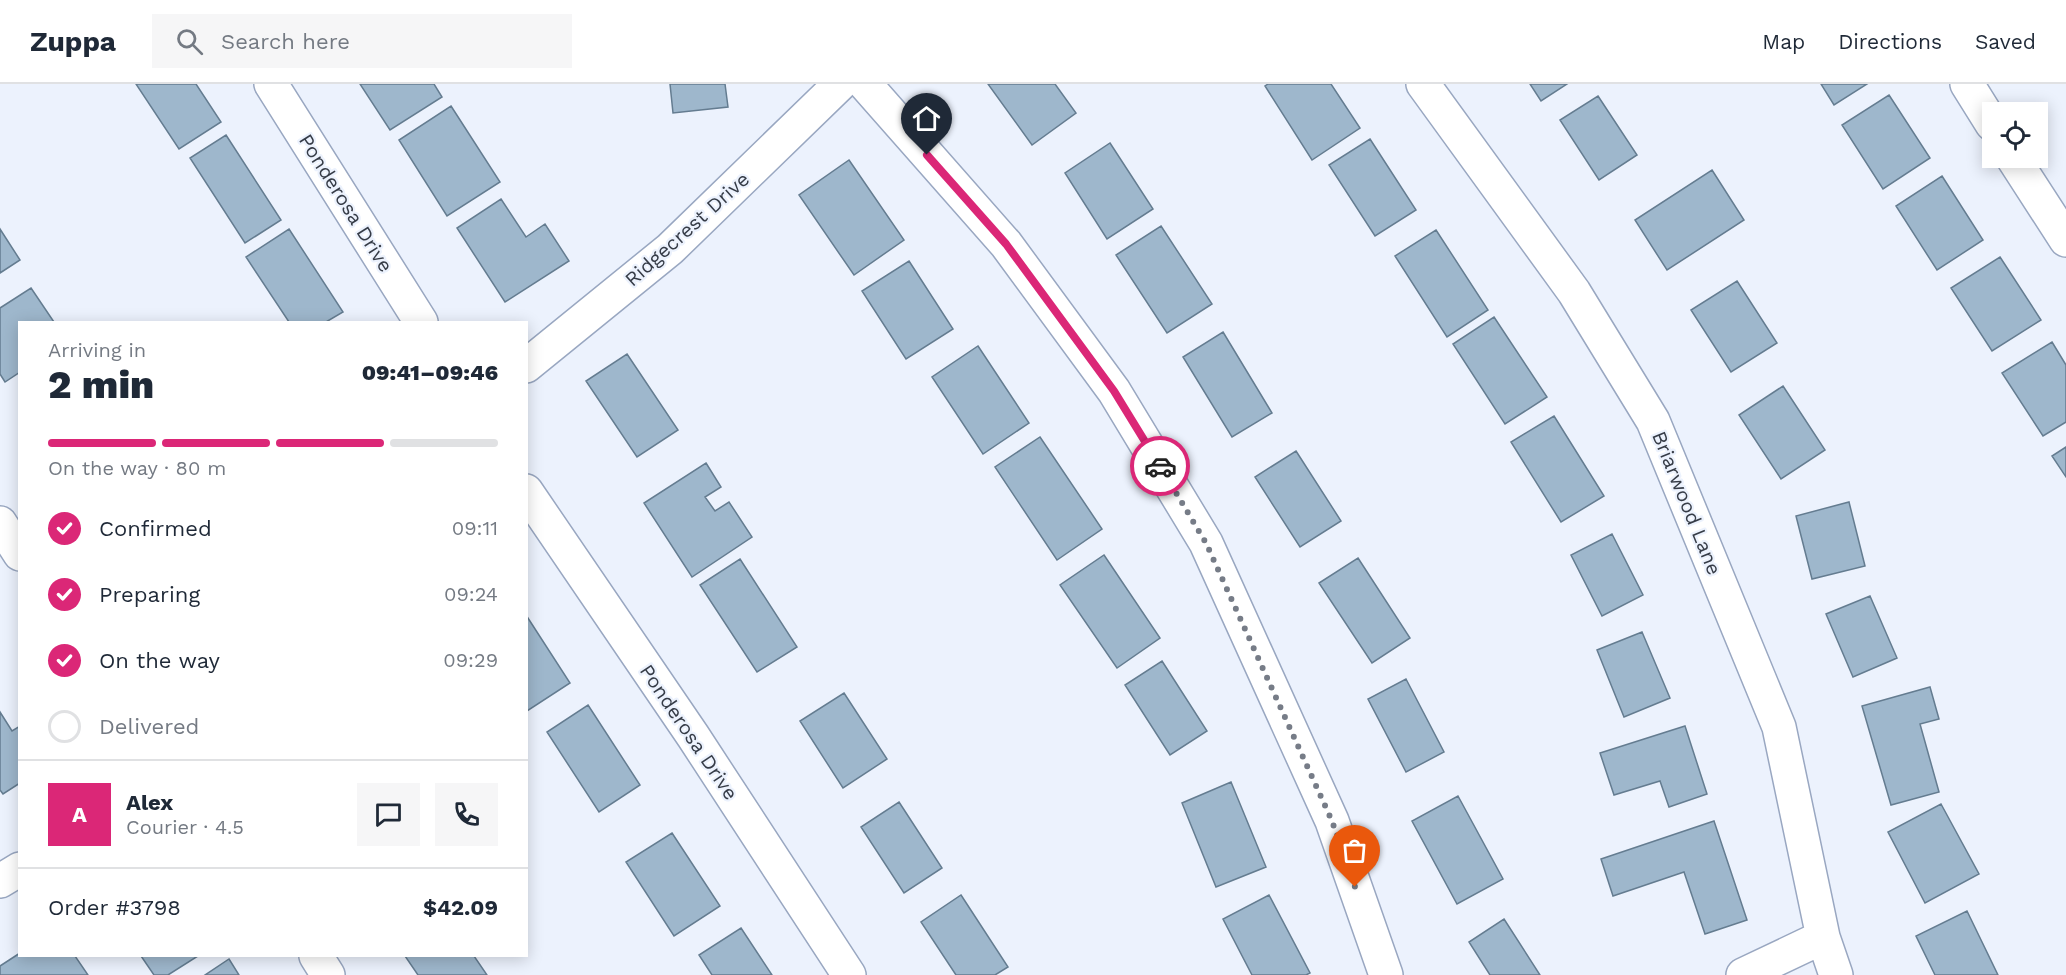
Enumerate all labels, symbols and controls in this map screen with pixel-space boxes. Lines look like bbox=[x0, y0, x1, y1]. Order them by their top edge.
search box bbox=[152, 14, 572, 68]
text: Zuppa bbox=[30, 25, 116, 58]
icon: search bbox=[173, 25, 206, 58]
text: Search here bbox=[221, 29, 350, 54]
text: Map bbox=[1762, 29, 1805, 54]
text: Directions bbox=[1838, 29, 1942, 54]
text: Saved bbox=[1975, 29, 2036, 54]
pin bbox=[901, 93, 952, 155]
icon: home bbox=[910, 102, 943, 135]
map controls bbox=[1982, 102, 2048, 168]
button: locate bbox=[1982, 102, 2048, 168]
street label: Ponderosa Drive bbox=[294, 130, 398, 276]
street label: Ridgecrest Drive bbox=[620, 167, 754, 291]
text: Arriving in bbox=[48, 338, 146, 362]
text: 09:41–09:46 bbox=[362, 360, 498, 385]
text: 2 min bbox=[48, 362, 154, 407]
street label: Briarwood Lane bbox=[1647, 428, 1727, 578]
courier bbox=[1130, 436, 1190, 496]
icon: car bbox=[1144, 450, 1177, 483]
text: On the way · 80 m bbox=[48, 456, 226, 480]
icon: check bbox=[48, 512, 81, 545]
text: Confirmed bbox=[99, 516, 212, 541]
text: 09:11 bbox=[452, 516, 498, 540]
icon: check bbox=[48, 578, 81, 611]
text: Preparing bbox=[99, 582, 200, 607]
text: 09:24 bbox=[444, 582, 498, 606]
icon: check bbox=[48, 644, 81, 677]
text: On the way bbox=[99, 648, 220, 673]
text: 09:29 bbox=[443, 648, 498, 672]
street label: Ponderosa Drive bbox=[635, 660, 743, 804]
text: Delivered bbox=[99, 714, 199, 739]
button: chat bbox=[357, 783, 420, 846]
button: phone bbox=[435, 783, 498, 846]
text: Alex bbox=[126, 790, 173, 815]
text: A bbox=[72, 802, 87, 827]
text: Courier · 4.5 bbox=[126, 815, 244, 839]
pin bbox=[1329, 825, 1380, 887]
icon: bag bbox=[1338, 834, 1371, 867]
text: Order #3798 bbox=[48, 895, 181, 920]
text: $42.09 bbox=[423, 895, 498, 920]

